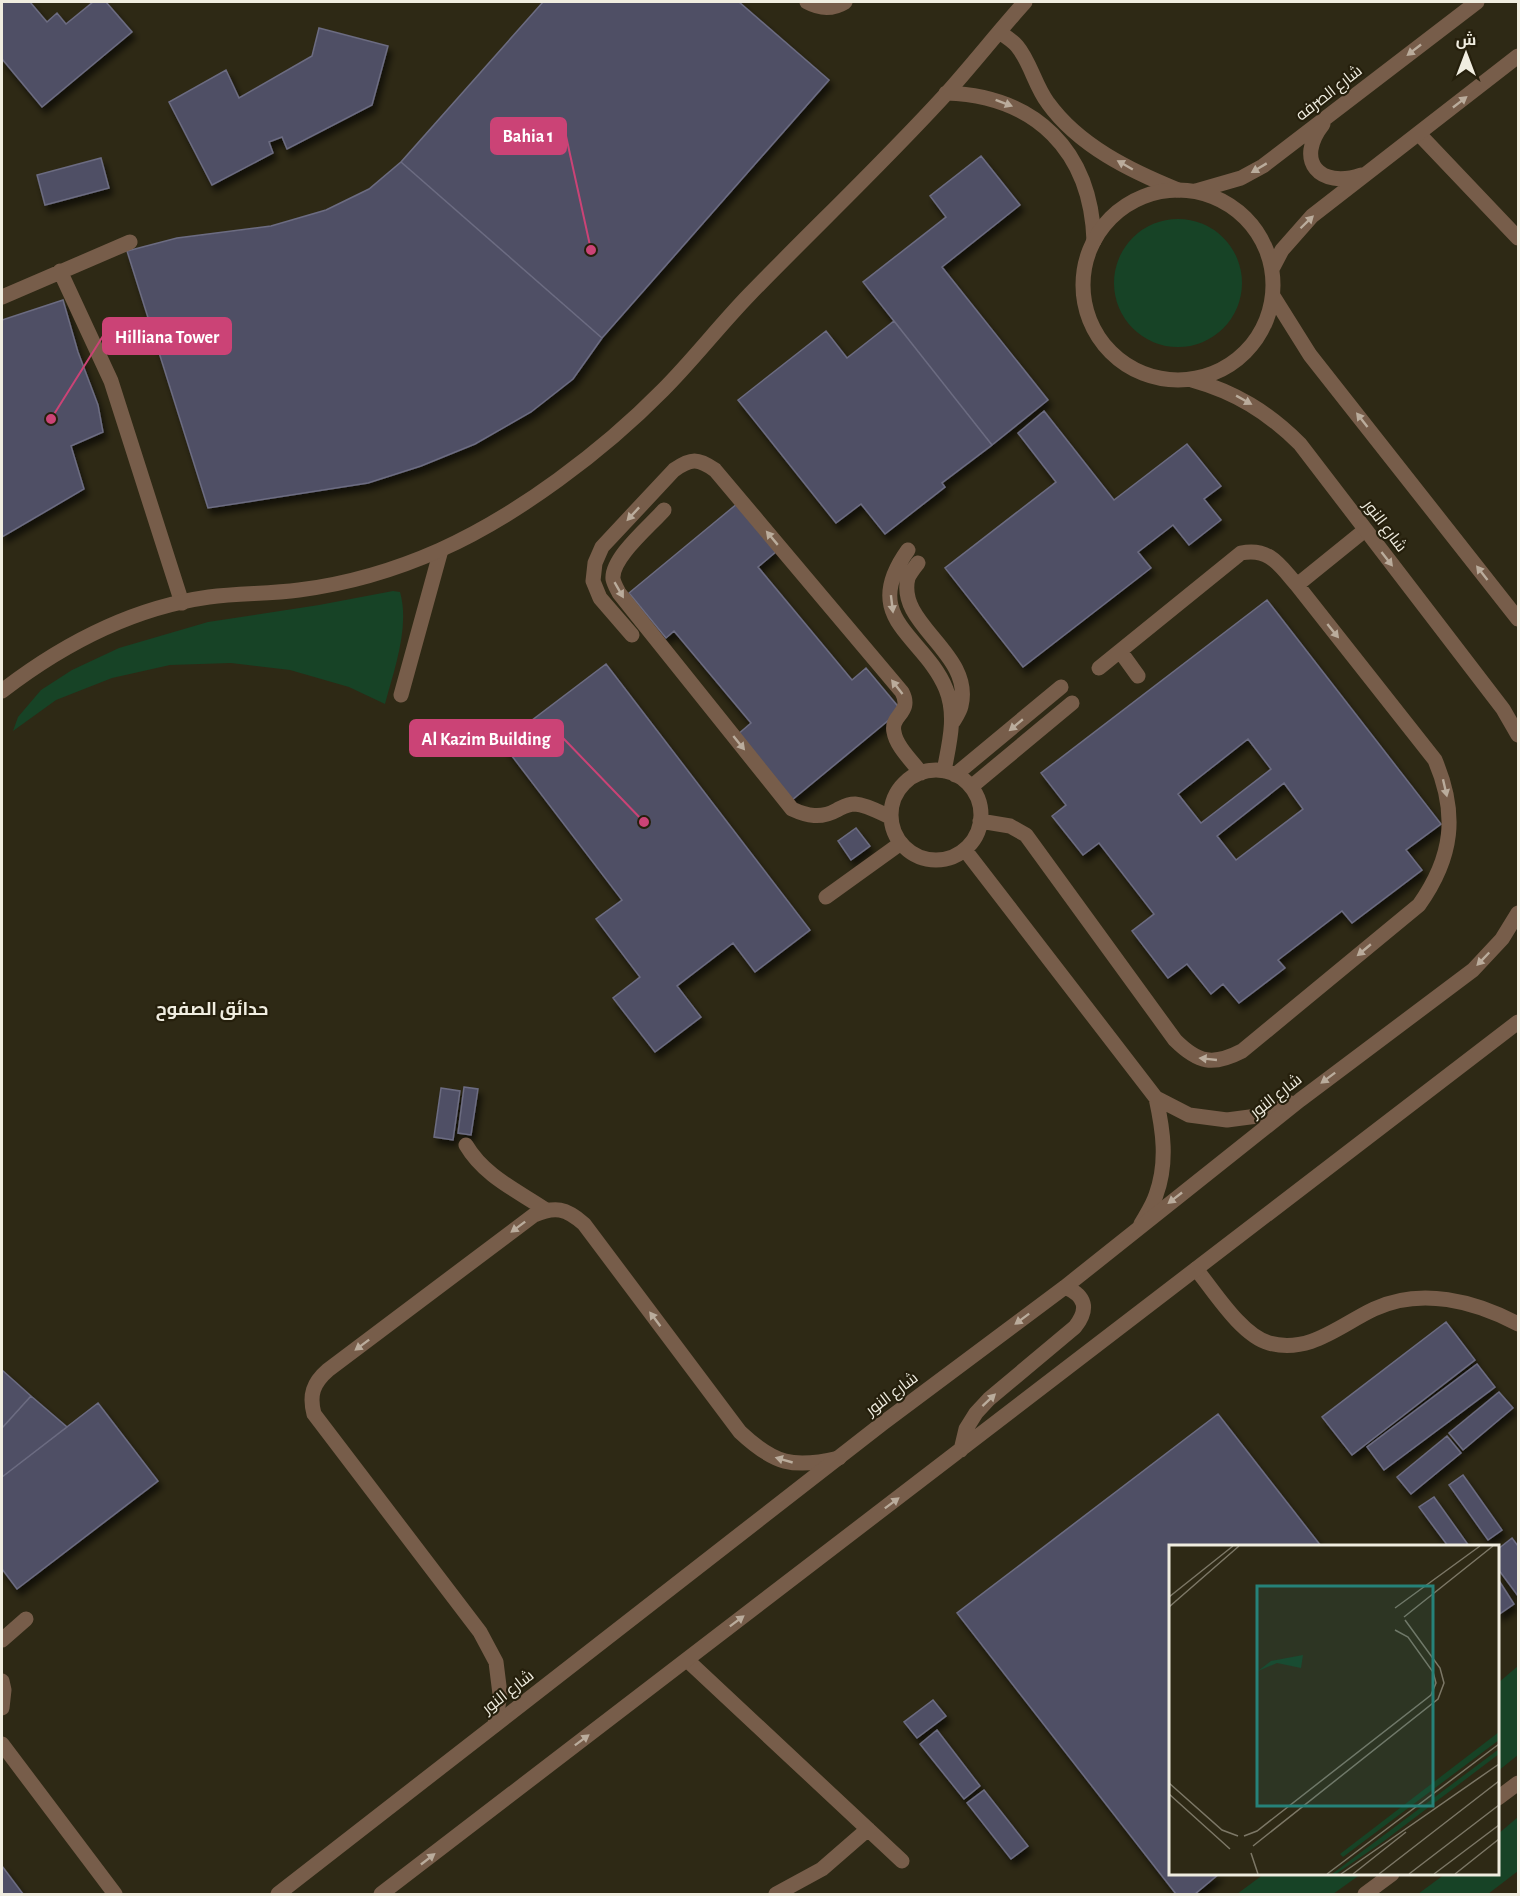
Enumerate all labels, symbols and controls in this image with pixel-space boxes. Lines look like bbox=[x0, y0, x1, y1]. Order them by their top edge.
north arrow bbox=[1436, 24, 1496, 84]
text: ش bbox=[1456, 31, 1476, 49]
one-way arrow bbox=[1406, 44, 1422, 56]
street label: شارع الصرفه bbox=[1292, 62, 1367, 126]
one-way arrow bbox=[1452, 95, 1468, 108]
one-way arrow bbox=[995, 99, 1013, 109]
callout: Bahia 1 bbox=[491, 118, 566, 154]
text: Bahia 1 bbox=[502, 128, 554, 146]
one-way arrow bbox=[1117, 160, 1133, 171]
one-way arrow bbox=[1250, 163, 1267, 173]
one-way arrow bbox=[1299, 215, 1314, 229]
callout: Hilliana Tower bbox=[103, 318, 231, 354]
text: Hilliana Tower bbox=[115, 329, 220, 347]
one-way arrow bbox=[1235, 394, 1252, 404]
one-way arrow bbox=[1355, 412, 1368, 428]
street label: شارع النور bbox=[1357, 496, 1410, 557]
one-way arrow bbox=[626, 506, 640, 521]
one-way arrow bbox=[766, 530, 779, 545]
one-way arrow bbox=[1380, 551, 1392, 566]
one-way arrow bbox=[1477, 566, 1489, 581]
one-way arrow bbox=[614, 582, 624, 599]
one-way arrow bbox=[888, 594, 897, 613]
one-way arrow bbox=[1327, 623, 1340, 639]
one-way arrow bbox=[891, 679, 904, 695]
one-way arrow bbox=[1008, 718, 1023, 730]
callout: Al Kazim Building bbox=[410, 720, 563, 756]
text: Al Kazim Building bbox=[422, 731, 551, 749]
one-way arrow bbox=[733, 736, 745, 751]
one-way arrow bbox=[1441, 779, 1451, 798]
one-way arrow bbox=[1357, 943, 1372, 956]
one-way arrow bbox=[1476, 952, 1490, 967]
district label: حدائق الصفوح bbox=[156, 999, 268, 1021]
one-way arrow bbox=[1198, 1054, 1217, 1064]
street label: شارع النور bbox=[1246, 1070, 1307, 1124]
one-way arrow bbox=[1321, 1072, 1337, 1084]
one-way arrow bbox=[1167, 1191, 1183, 1204]
one-way arrow bbox=[510, 1221, 525, 1233]
one-way arrow bbox=[649, 1312, 661, 1328]
one-way arrow bbox=[1014, 1313, 1030, 1325]
one-way arrow bbox=[354, 1338, 370, 1351]
street label: شارع النور bbox=[862, 1369, 923, 1422]
one-way arrow bbox=[981, 1394, 996, 1407]
one-way arrow bbox=[775, 1455, 793, 1464]
one-way arrow bbox=[884, 1497, 900, 1509]
inset map bbox=[1169, 1545, 1499, 1875]
one-way arrow bbox=[729, 1615, 745, 1628]
street label: شارع النور bbox=[478, 1666, 539, 1720]
one-way arrow bbox=[575, 1734, 590, 1746]
one-way arrow bbox=[420, 1853, 435, 1865]

